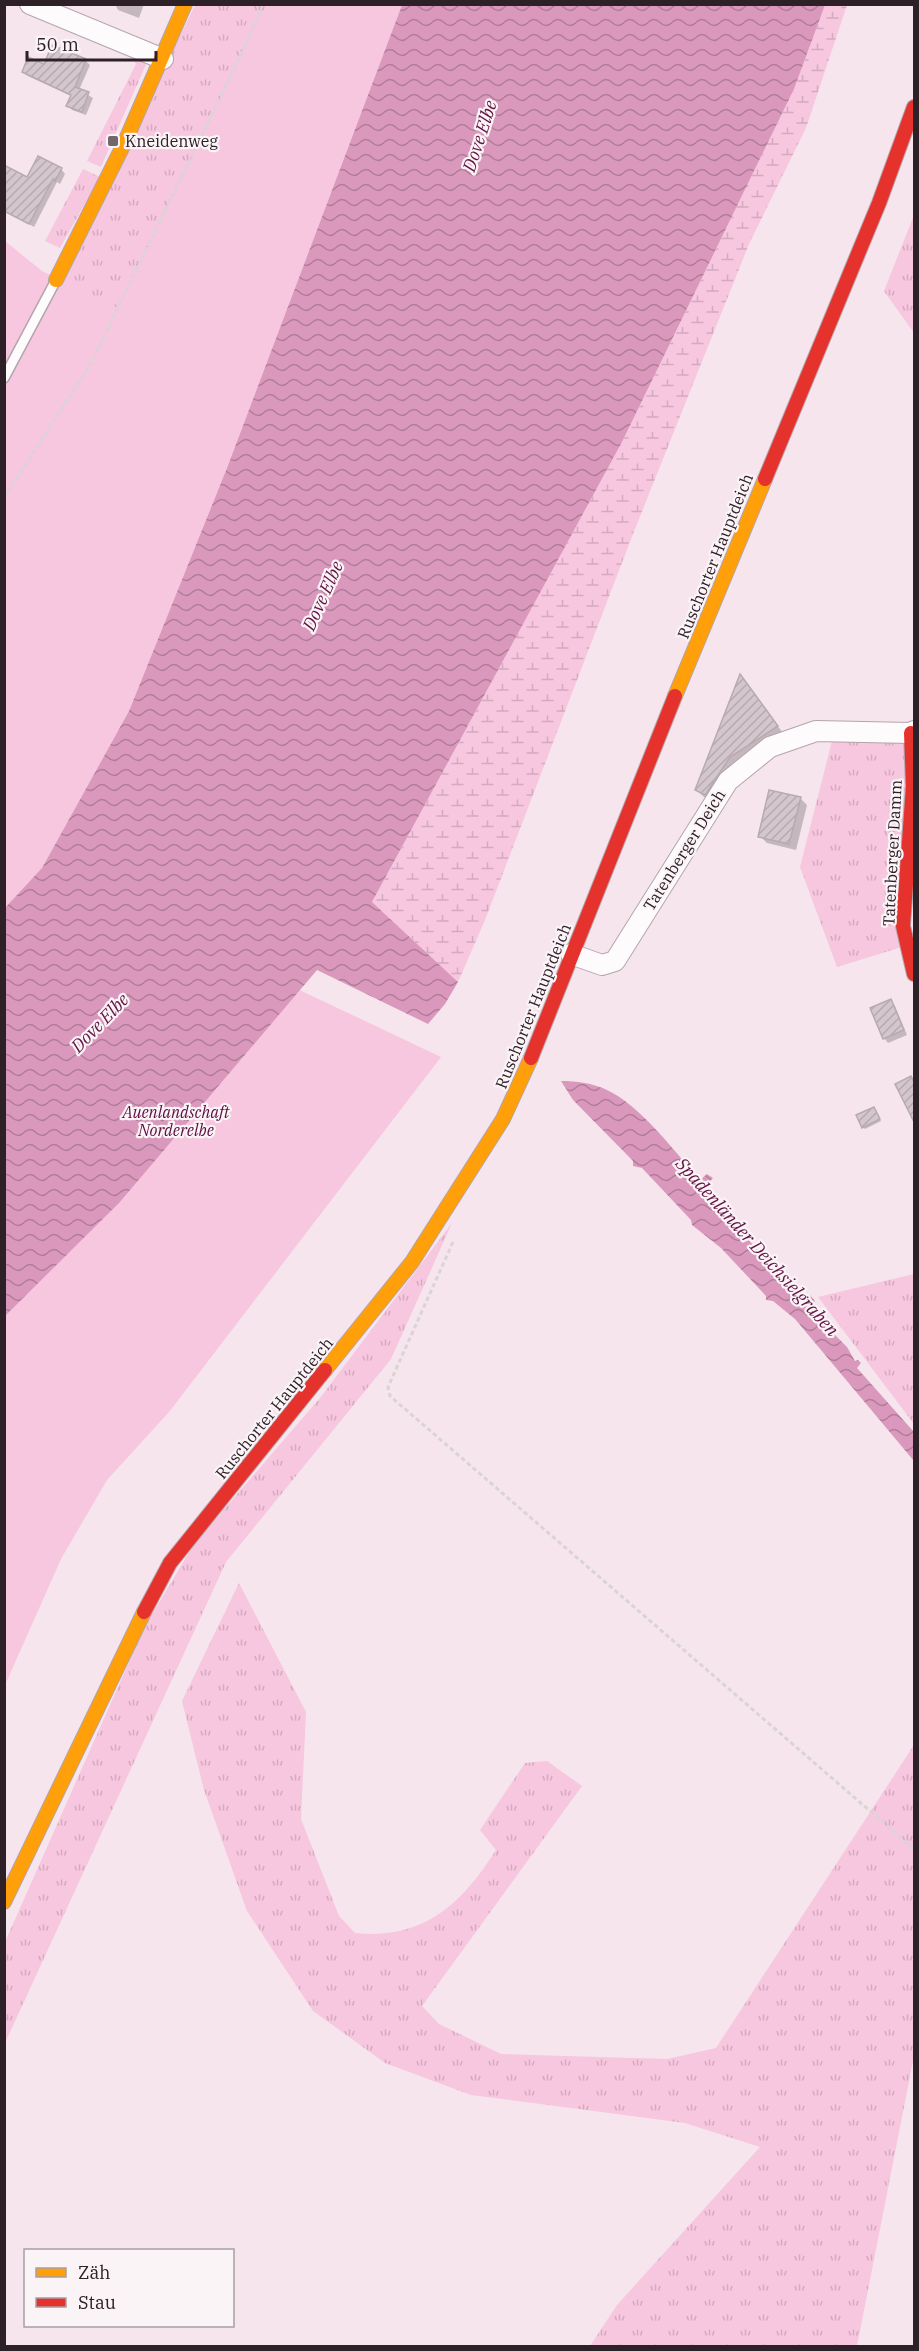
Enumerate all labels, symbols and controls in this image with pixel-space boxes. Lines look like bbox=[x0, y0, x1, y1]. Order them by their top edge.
scale bar bbox=[27, 24, 156, 62]
text: 50 m bbox=[36, 33, 79, 56]
water label: Dove Elbe bbox=[457, 97, 502, 175]
place label: Kneidenweg bbox=[125, 131, 218, 151]
marker: Kneidenweg bbox=[106, 134, 120, 148]
street label: Ruschorter Hauptdeich bbox=[673, 471, 757, 641]
water label: Dove Elbe bbox=[297, 557, 348, 635]
street label: Tatenberger Damm bbox=[878, 779, 906, 927]
street label: Tatenberger Deich bbox=[639, 786, 729, 914]
street label: Ruschorter Hauptdeich bbox=[491, 921, 575, 1091]
water label: Dove Elbe bbox=[65, 988, 134, 1058]
park label: Auenlandschaft Norderelbe bbox=[122, 1102, 231, 1140]
water label: Spadenländer Deichsielgraben bbox=[670, 1152, 844, 1342]
street label: Ruschorter Hauptdeich bbox=[211, 1333, 337, 1483]
legend bbox=[24, 2249, 234, 2327]
text: Zäh bbox=[78, 2261, 111, 2284]
text: Stau bbox=[78, 2291, 116, 2314]

